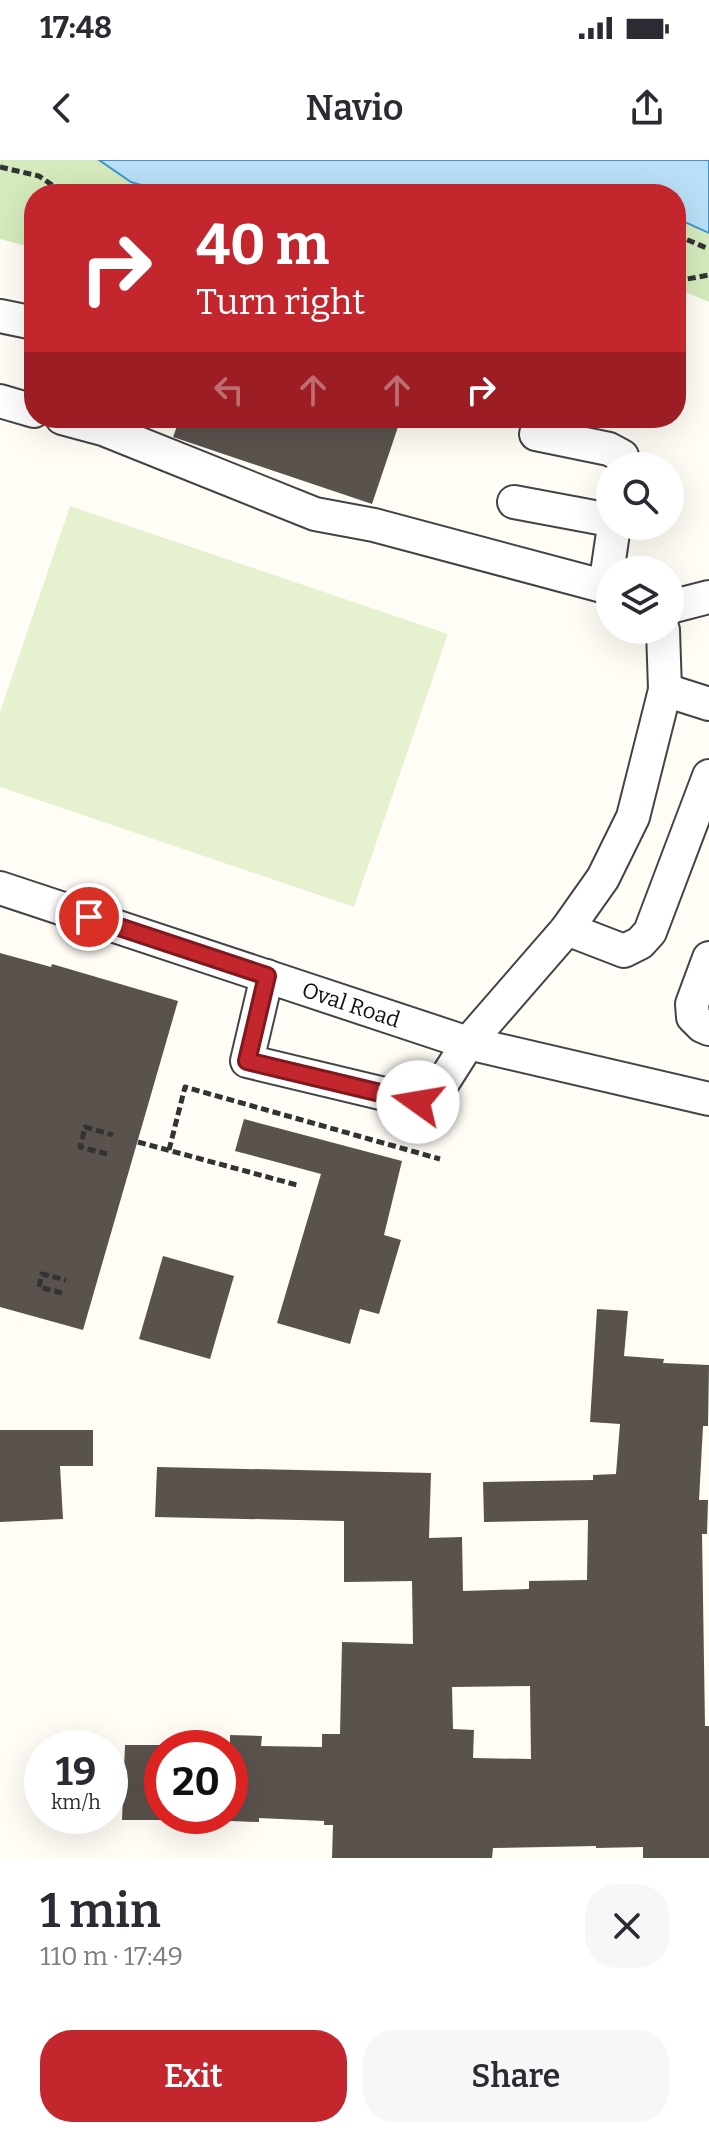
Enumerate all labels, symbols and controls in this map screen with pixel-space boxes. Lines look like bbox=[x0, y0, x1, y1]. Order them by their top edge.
text: 17:48 bbox=[40, 10, 112, 46]
icon: back bbox=[40, 86, 84, 130]
text: Navio bbox=[306, 86, 403, 130]
icon: share bbox=[625, 86, 669, 130]
text: 40 m bbox=[196, 212, 329, 279]
icon: right bbox=[64, 216, 168, 320]
text: Turn right bbox=[196, 280, 365, 324]
icon: left bbox=[207, 368, 251, 412]
icon: ahead bbox=[291, 368, 335, 412]
icon: ahead bbox=[375, 368, 419, 412]
icon: right bbox=[459, 368, 503, 412]
map controls bbox=[596, 452, 684, 644]
button: search bbox=[596, 452, 684, 540]
button: layers bbox=[596, 556, 684, 644]
pin bbox=[55, 883, 123, 951]
icon: arrive bbox=[67, 895, 111, 939]
street label: Oval Road bbox=[299, 976, 404, 1034]
position arrow bbox=[376, 1060, 460, 1144]
speed limit sign: 20 bbox=[144, 1730, 248, 1834]
text: 19 bbox=[56, 1748, 96, 1796]
text: km/h bbox=[51, 1790, 101, 1814]
text: 1 min bbox=[40, 1882, 161, 1940]
button: close bbox=[585, 1884, 669, 1968]
text: 110 m · 17:49 bbox=[40, 1941, 183, 1972]
button: Exit bbox=[40, 2030, 347, 2122]
button: Share bbox=[363, 2030, 669, 2122]

